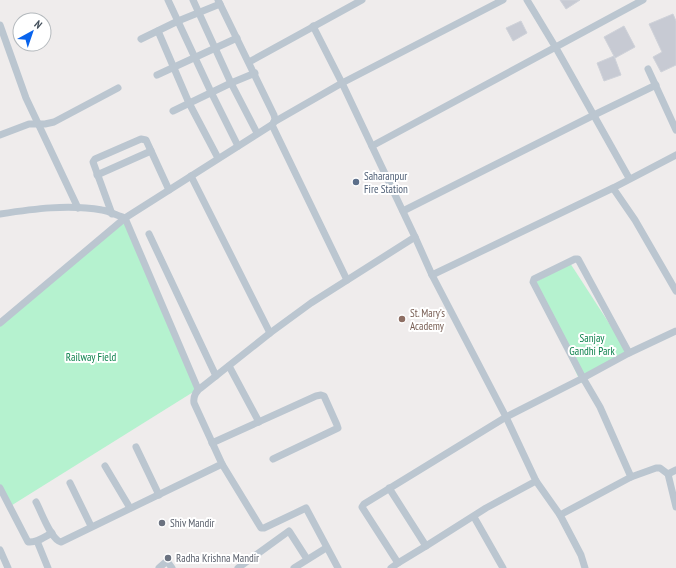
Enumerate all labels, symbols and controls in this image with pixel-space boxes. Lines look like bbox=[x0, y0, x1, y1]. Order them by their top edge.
north arrow bbox=[12, 12, 52, 52]
text: N bbox=[32, 17, 45, 32]
place label: Saharanpur Fire Station bbox=[364, 169, 408, 196]
marker: Saharanpur Fire Station bbox=[351, 177, 361, 187]
place label: St. Mary's Academy bbox=[410, 306, 445, 333]
marker: St. Mary's Academy bbox=[397, 314, 407, 324]
park label: Sanjay Gandhi Park bbox=[569, 331, 615, 358]
park label: Railway Field bbox=[66, 350, 116, 364]
place label: Shiv Mandir bbox=[170, 516, 215, 530]
marker: Shiv Mandir bbox=[157, 518, 167, 528]
place label: Radha Krishna Mandir bbox=[176, 551, 259, 565]
marker: Radha Krishna Mandir bbox=[163, 553, 173, 563]

